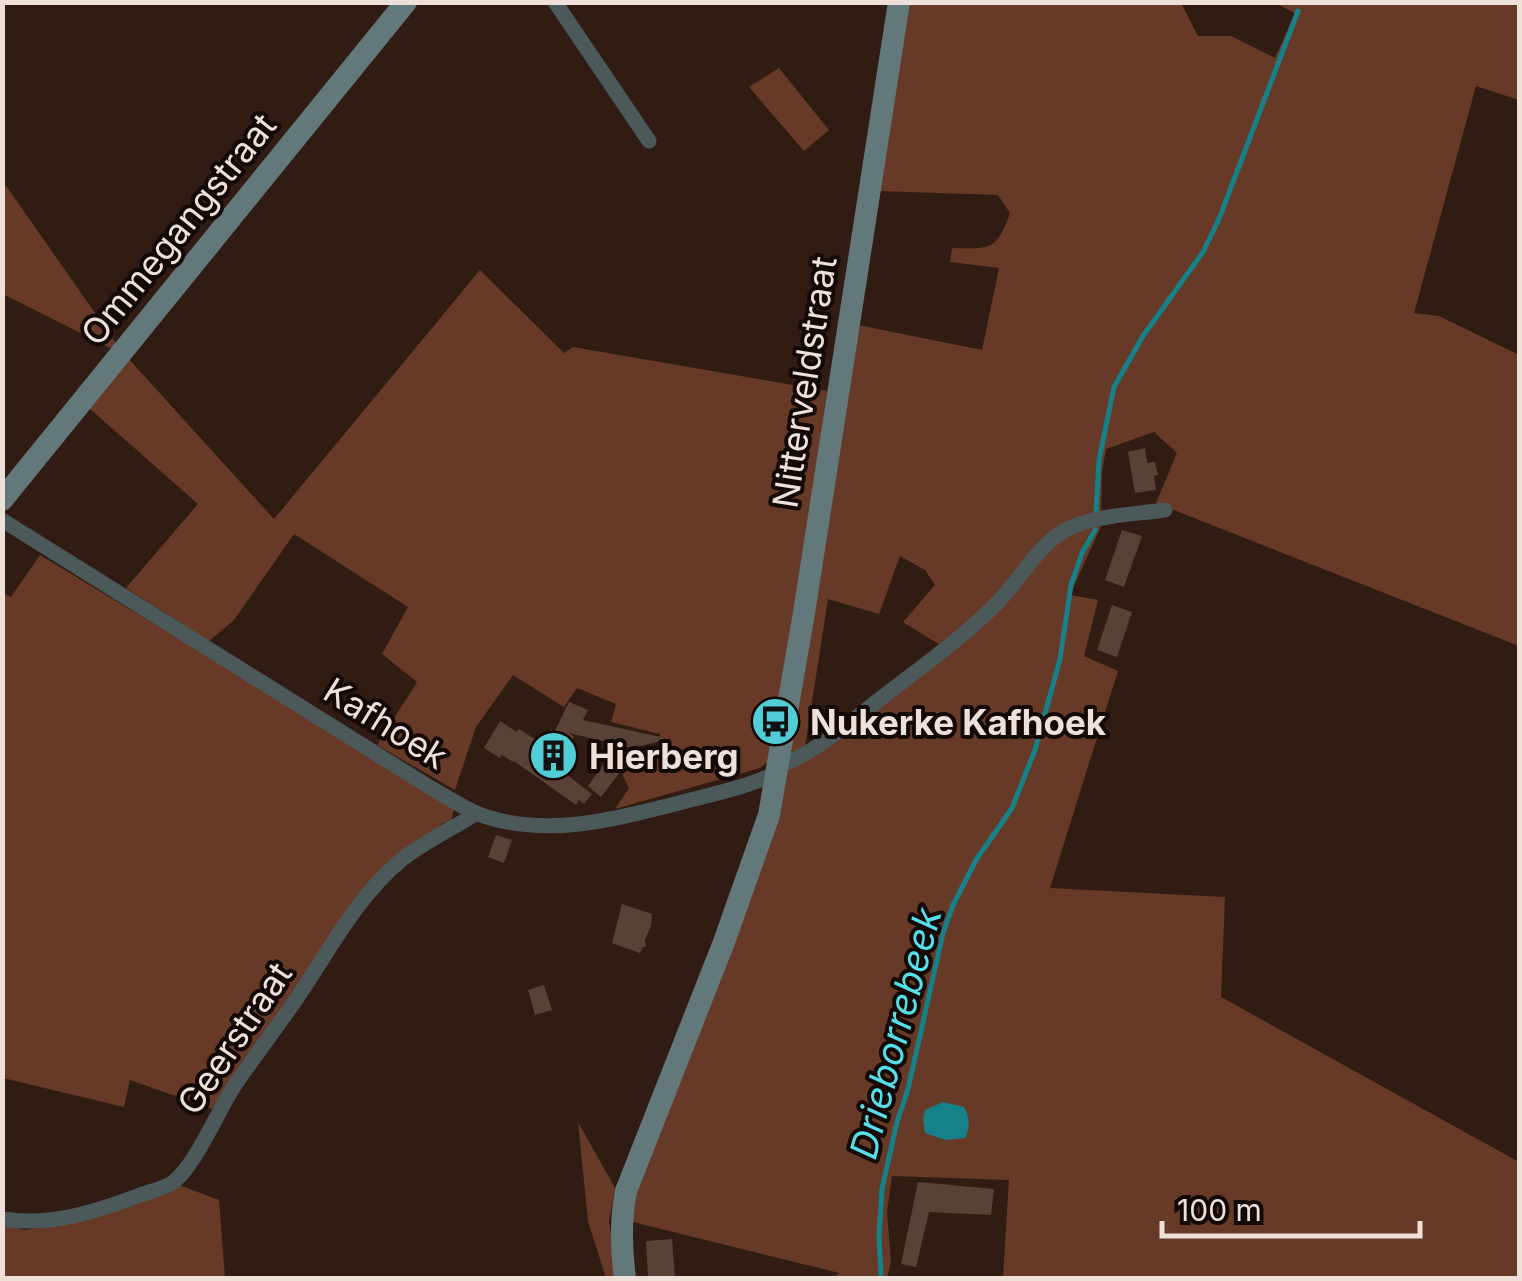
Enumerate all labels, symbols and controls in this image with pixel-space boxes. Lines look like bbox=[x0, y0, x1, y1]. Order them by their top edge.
street label: Ommegangstraat bbox=[72, 105, 284, 353]
street label: Nitterveldstraat bbox=[763, 253, 845, 511]
street label: Kafhoek bbox=[317, 669, 455, 777]
bus stop icon: Nukerke Kafhoek bbox=[749, 696, 801, 748]
place label: Nukerke Kafhoek bbox=[810, 701, 1107, 743]
building icon: Hierberg bbox=[528, 730, 580, 782]
place label: Hierberg bbox=[589, 735, 739, 777]
water label: Drieborrebeek bbox=[839, 901, 951, 1164]
street label: Geerstraat bbox=[168, 954, 300, 1122]
scale bar bbox=[1162, 1176, 1420, 1238]
text: 100 m bbox=[1177, 1192, 1262, 1228]

